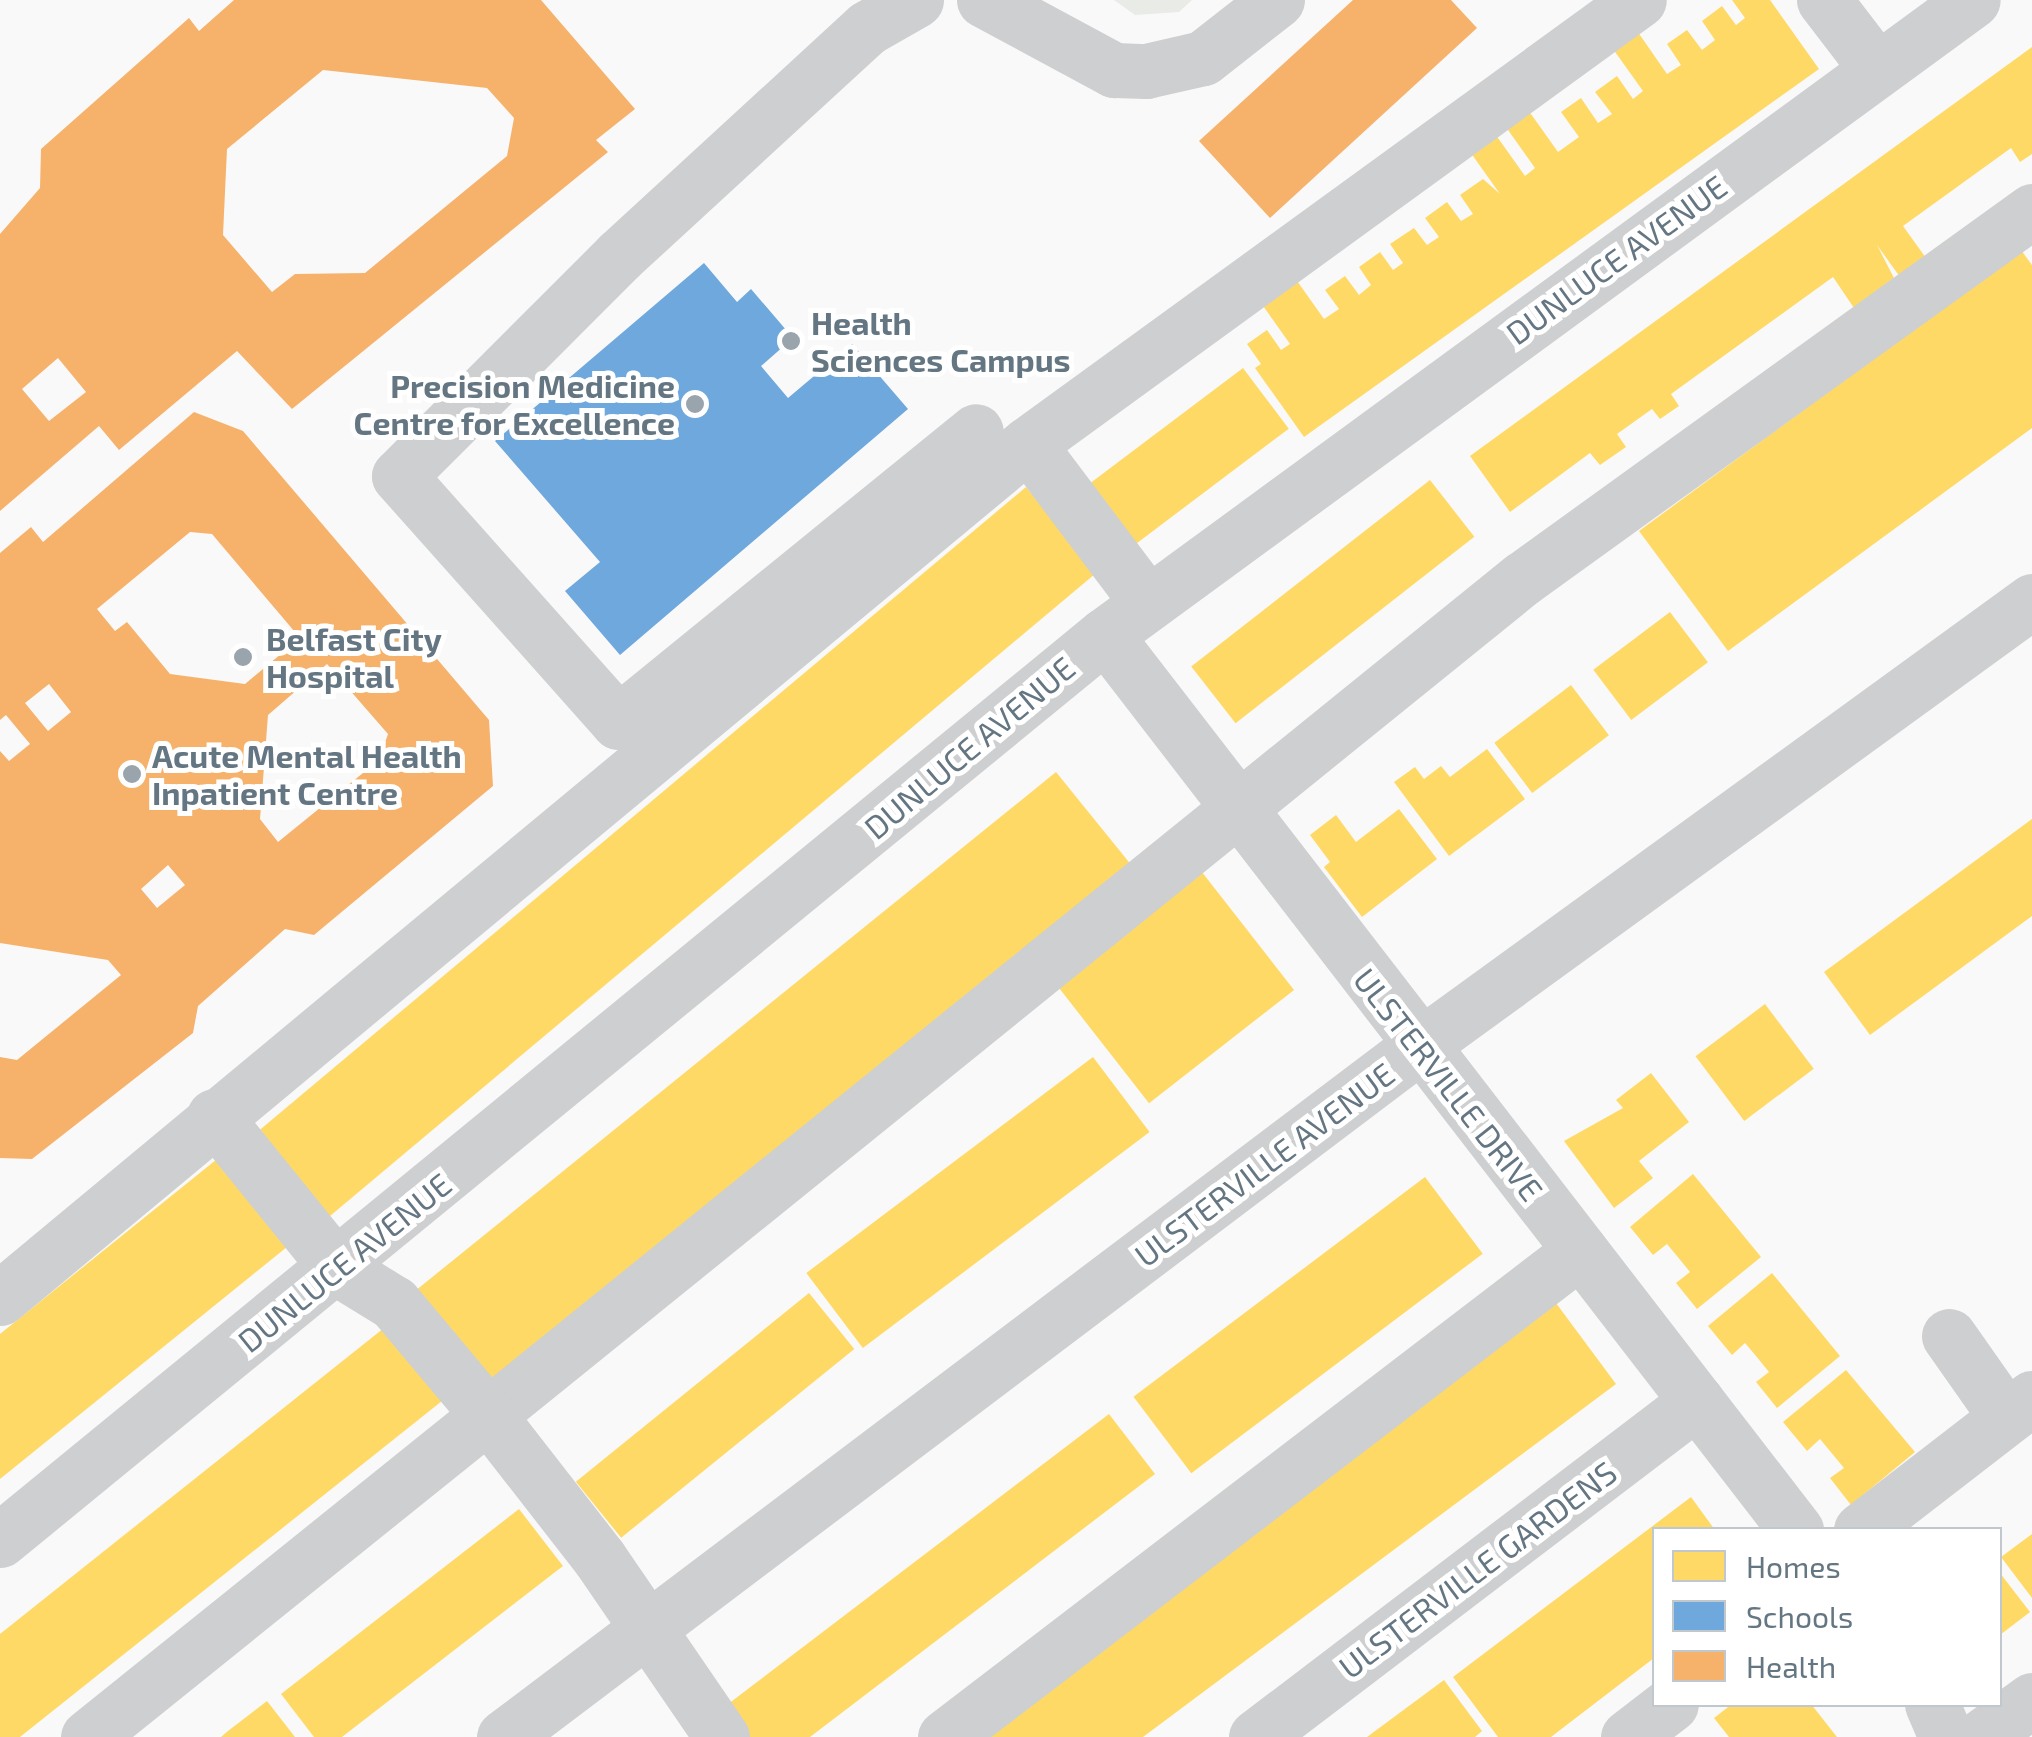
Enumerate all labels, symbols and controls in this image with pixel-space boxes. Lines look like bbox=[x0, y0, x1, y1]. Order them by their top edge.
street label: DUNLUCE AVENUE bbox=[1498, 166, 1734, 352]
place label: Health Sciences Campus bbox=[811, 304, 1071, 379]
marker: Health Sciences Campus bbox=[780, 330, 802, 352]
place label: Precision Medicine Centre for Excellence bbox=[353, 367, 675, 442]
marker: Precision Medicine Centre for Excellence bbox=[684, 393, 706, 415]
place label: Belfast City Hospital bbox=[266, 620, 442, 695]
marker: Belfast City Hospital bbox=[230, 644, 256, 670]
street label: DUNLUCE AVENUE bbox=[856, 648, 1082, 846]
place label: Acute Mental Health Inpatient Centre bbox=[152, 737, 462, 812]
marker: Acute Mental Health Inpatient Centre bbox=[121, 763, 143, 785]
street label: ULSTERVILLE DRIVE bbox=[1346, 960, 1552, 1208]
street label: ULSTERVILLE AVENUE bbox=[1126, 1054, 1402, 1274]
street label: DUNLUCE AVENUE bbox=[229, 1164, 459, 1360]
street label: ULSTERVILLE GARDENS bbox=[1331, 1452, 1623, 1686]
legend bbox=[1652, 1527, 2002, 1707]
text: Homes bbox=[1746, 1548, 1841, 1584]
text: Schools bbox=[1746, 1598, 1853, 1634]
text: Health bbox=[1746, 1648, 1836, 1684]

